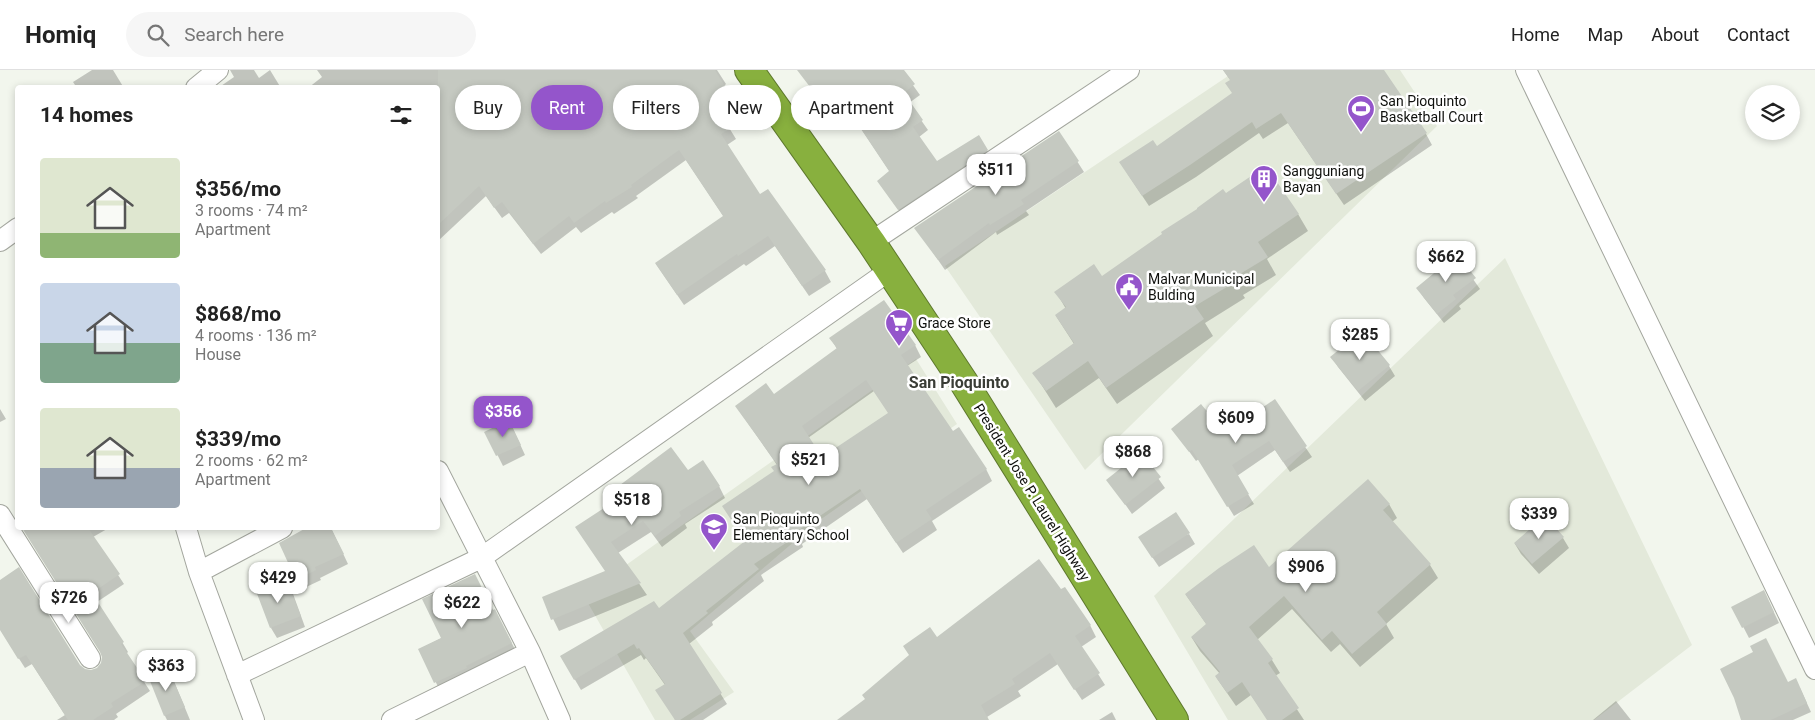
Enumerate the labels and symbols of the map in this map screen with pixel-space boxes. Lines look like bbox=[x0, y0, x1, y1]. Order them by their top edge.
place label: San Pioquinto Basketball Court bbox=[1380, 93, 1483, 125]
sports icon: San Pioquinto Basketball Court bbox=[1346, 94, 1376, 133]
pin: $511 bbox=[966, 154, 1026, 196]
place label: Sangguniang Bayan bbox=[1283, 163, 1364, 195]
building icon: Sangguniang Bayan bbox=[1249, 164, 1279, 203]
pin: $662 bbox=[1416, 240, 1476, 283]
place label: Malvar Municipal Bulding bbox=[1148, 271, 1254, 303]
public building icon: Malvar Municipal Bulding bbox=[1114, 272, 1144, 311]
supermarket icon: Grace Store bbox=[884, 308, 914, 347]
place label: Grace Store bbox=[918, 315, 991, 331]
pin: $285 bbox=[1330, 318, 1390, 361]
district label: San Pioquinto bbox=[909, 373, 1009, 392]
pin: $356 bbox=[473, 396, 533, 438]
street label: President Jose P. Laurel Highway bbox=[971, 401, 1093, 584]
pin: $609 bbox=[1206, 402, 1266, 444]
pin: $868 bbox=[1103, 436, 1163, 478]
pin: $521 bbox=[779, 444, 839, 486]
pin: $518 bbox=[602, 484, 662, 526]
pin: $339 bbox=[1509, 498, 1569, 540]
place label: San Pioquinto Elementary School bbox=[733, 511, 849, 543]
school or university icon: San Pioquinto Elementary School bbox=[699, 512, 729, 551]
pin: $906 bbox=[1276, 550, 1336, 593]
pin: $429 bbox=[248, 562, 308, 604]
pin: $726 bbox=[39, 582, 99, 624]
pin: $622 bbox=[432, 586, 492, 629]
pin: $363 bbox=[136, 650, 196, 692]

